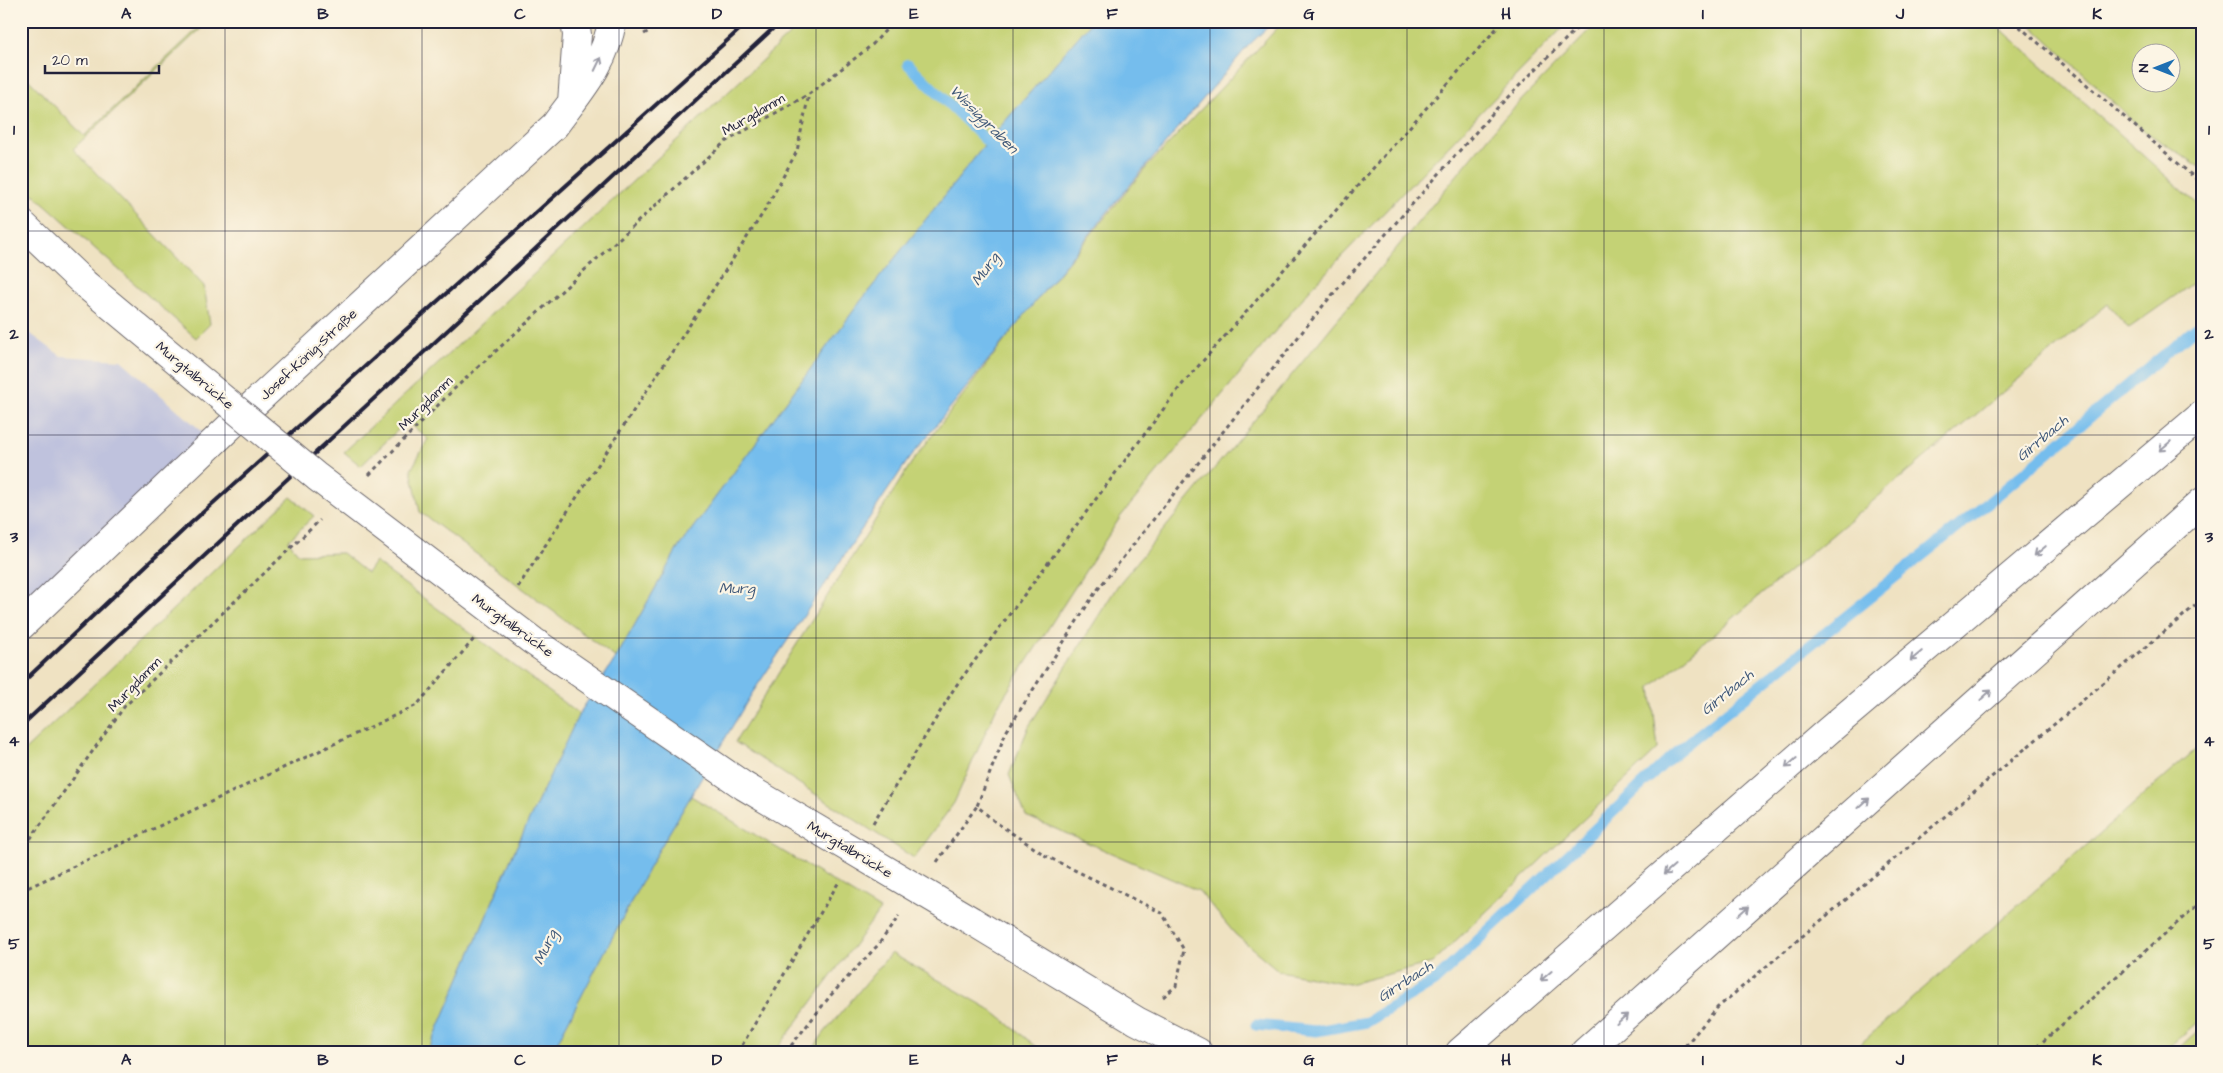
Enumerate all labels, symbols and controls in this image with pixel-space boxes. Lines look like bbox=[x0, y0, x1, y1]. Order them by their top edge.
text: A bbox=[121, 3, 132, 25]
text: B bbox=[317, 3, 329, 25]
text: C bbox=[514, 3, 526, 25]
text: D bbox=[712, 3, 723, 25]
text: E bbox=[909, 3, 919, 25]
text: F bbox=[1106, 3, 1118, 25]
text: G bbox=[1303, 3, 1315, 25]
text: H bbox=[1501, 3, 1511, 25]
text: I bbox=[1702, 3, 1704, 25]
text: J bbox=[1895, 3, 1905, 25]
text: K bbox=[2092, 3, 2102, 25]
scale bar bbox=[45, 42, 159, 74]
north arrow bbox=[2130, 42, 2180, 92]
text: 20 m bbox=[52, 50, 88, 71]
one-way arrow bbox=[593, 57, 603, 72]
text: N bbox=[2134, 63, 2154, 72]
water label: Wissiggraben bbox=[944, 80, 1024, 160]
street label: Murgdamm bbox=[718, 89, 789, 141]
text: 1 bbox=[13, 119, 16, 141]
text: 1 bbox=[2208, 119, 2211, 141]
water label: Murg bbox=[966, 248, 1006, 291]
street label: Josef-König-Straße bbox=[256, 304, 362, 405]
text: 2 bbox=[8, 323, 19, 345]
text: 2 bbox=[2203, 323, 2214, 345]
street label: Murgtalbrücke bbox=[151, 337, 238, 415]
street label: Murgdamm bbox=[394, 372, 458, 435]
water label: Girrbach bbox=[2012, 410, 2073, 466]
one-way arrow bbox=[2158, 441, 2171, 452]
text: 3 bbox=[9, 526, 19, 548]
text: 3 bbox=[2204, 526, 2214, 548]
one-way arrow bbox=[2034, 546, 2047, 557]
water label: Murg bbox=[719, 578, 756, 600]
street label: Murgtalbrücke bbox=[468, 589, 558, 662]
one-way arrow bbox=[1910, 651, 1923, 662]
street label: Murgdamm bbox=[103, 653, 166, 717]
water label: Girrbach bbox=[1697, 664, 1759, 720]
one-way arrow bbox=[1979, 689, 1992, 701]
text: 4 bbox=[9, 730, 20, 752]
text: 4 bbox=[2204, 730, 2215, 752]
one-way arrow bbox=[1785, 757, 1798, 769]
one-way arrow bbox=[1858, 797, 1871, 809]
street label: Murgtalbrücke bbox=[803, 816, 896, 883]
one-way arrow bbox=[1662, 864, 1675, 875]
one-way arrow bbox=[1736, 905, 1749, 917]
water label: Murg bbox=[528, 925, 564, 968]
text: 5 bbox=[8, 933, 20, 955]
text: 5 bbox=[2203, 933, 2215, 955]
water label: Girrbach bbox=[1373, 955, 1438, 1007]
one-way arrow bbox=[1540, 971, 1553, 982]
one-way arrow bbox=[1615, 1013, 1628, 1025]
text: A bbox=[121, 1049, 132, 1071]
text: B bbox=[317, 1049, 329, 1071]
text: C bbox=[514, 1049, 526, 1071]
text: D bbox=[712, 1049, 723, 1071]
text: E bbox=[909, 1049, 919, 1071]
text: F bbox=[1106, 1049, 1118, 1071]
text: G bbox=[1303, 1049, 1315, 1071]
text: H bbox=[1501, 1049, 1511, 1071]
text: I bbox=[1702, 1049, 1704, 1071]
text: J bbox=[1895, 1049, 1905, 1071]
text: K bbox=[2092, 1049, 2102, 1071]

